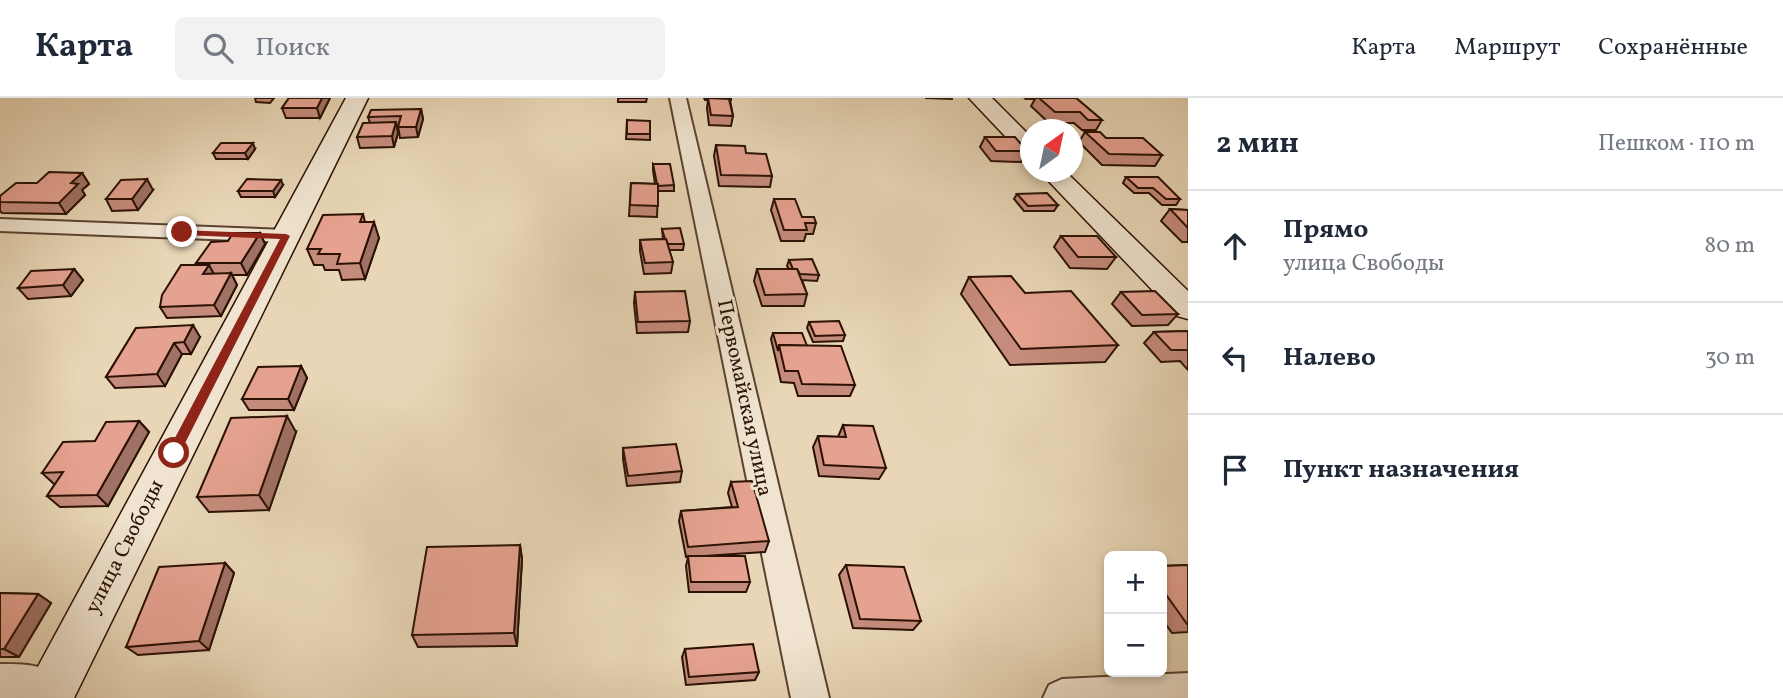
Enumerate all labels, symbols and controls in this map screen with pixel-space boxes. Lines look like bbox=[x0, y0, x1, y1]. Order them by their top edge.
search box bbox=[175, 17, 665, 80]
text: Карта bbox=[35, 25, 133, 71]
icon: search bbox=[199, 29, 237, 67]
text: Поиск bbox=[255, 30, 330, 66]
text: Карта bbox=[1351, 31, 1416, 65]
text: Маршрут bbox=[1454, 31, 1560, 65]
text: Сохранённые bbox=[1598, 31, 1748, 65]
north arrow bbox=[1020, 119, 1083, 182]
text: 2 мин bbox=[1216, 123, 1299, 165]
text: Пешком · 110 m bbox=[1598, 128, 1755, 160]
text: Прямо bbox=[1283, 212, 1368, 248]
route end bbox=[166, 216, 197, 247]
icon: ahead bbox=[1216, 227, 1254, 265]
text: 80 m bbox=[1705, 230, 1755, 262]
text: улица Свободы bbox=[1283, 248, 1444, 280]
street label: Первомайская улица bbox=[709, 297, 779, 499]
icon: left bbox=[1216, 339, 1254, 377]
text: Налево bbox=[1283, 340, 1376, 376]
text: 30 m bbox=[1705, 342, 1755, 374]
route start bbox=[158, 437, 189, 468]
icon: arrive bbox=[1216, 451, 1254, 489]
text: Пункт назначения bbox=[1283, 452, 1519, 488]
street label: улица Свободы bbox=[79, 475, 171, 619]
map controls bbox=[1104, 551, 1167, 677]
button: + bbox=[1104, 551, 1167, 614]
button: − bbox=[1104, 614, 1167, 677]

